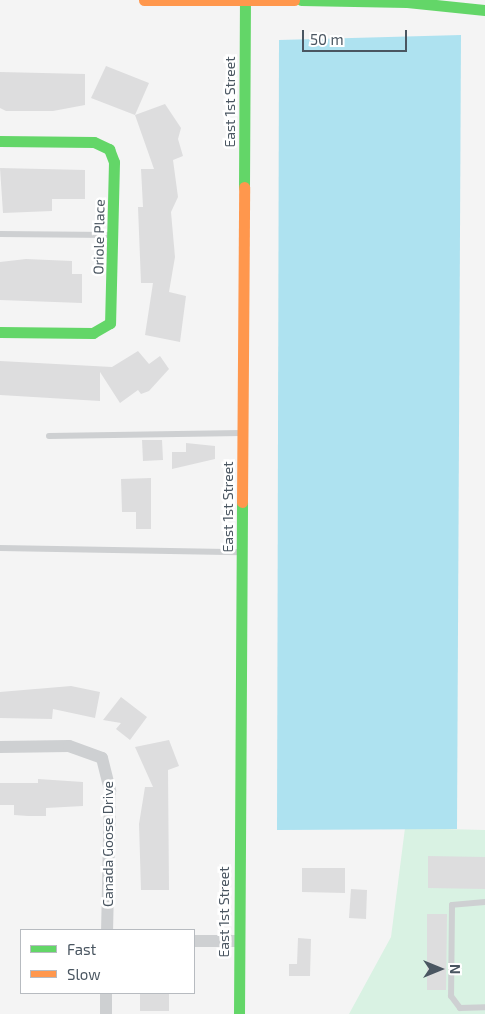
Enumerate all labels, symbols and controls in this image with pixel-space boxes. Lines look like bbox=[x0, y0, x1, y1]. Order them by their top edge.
scale bar bbox=[305, 20, 410, 52]
text: 50 m bbox=[310, 30, 344, 48]
street label: East 1st Street bbox=[222, 56, 238, 148]
street label: Oriole Place bbox=[90, 199, 108, 275]
street label: East 1st Street bbox=[220, 461, 236, 553]
street label: Canada Goose Drive bbox=[100, 781, 116, 907]
street label: East 1st Street bbox=[216, 866, 232, 958]
legend bbox=[20, 929, 195, 994]
text: Fast bbox=[67, 940, 96, 958]
north arrow bbox=[415, 944, 465, 994]
text: N bbox=[447, 964, 464, 974]
text: Slow bbox=[67, 965, 101, 983]

